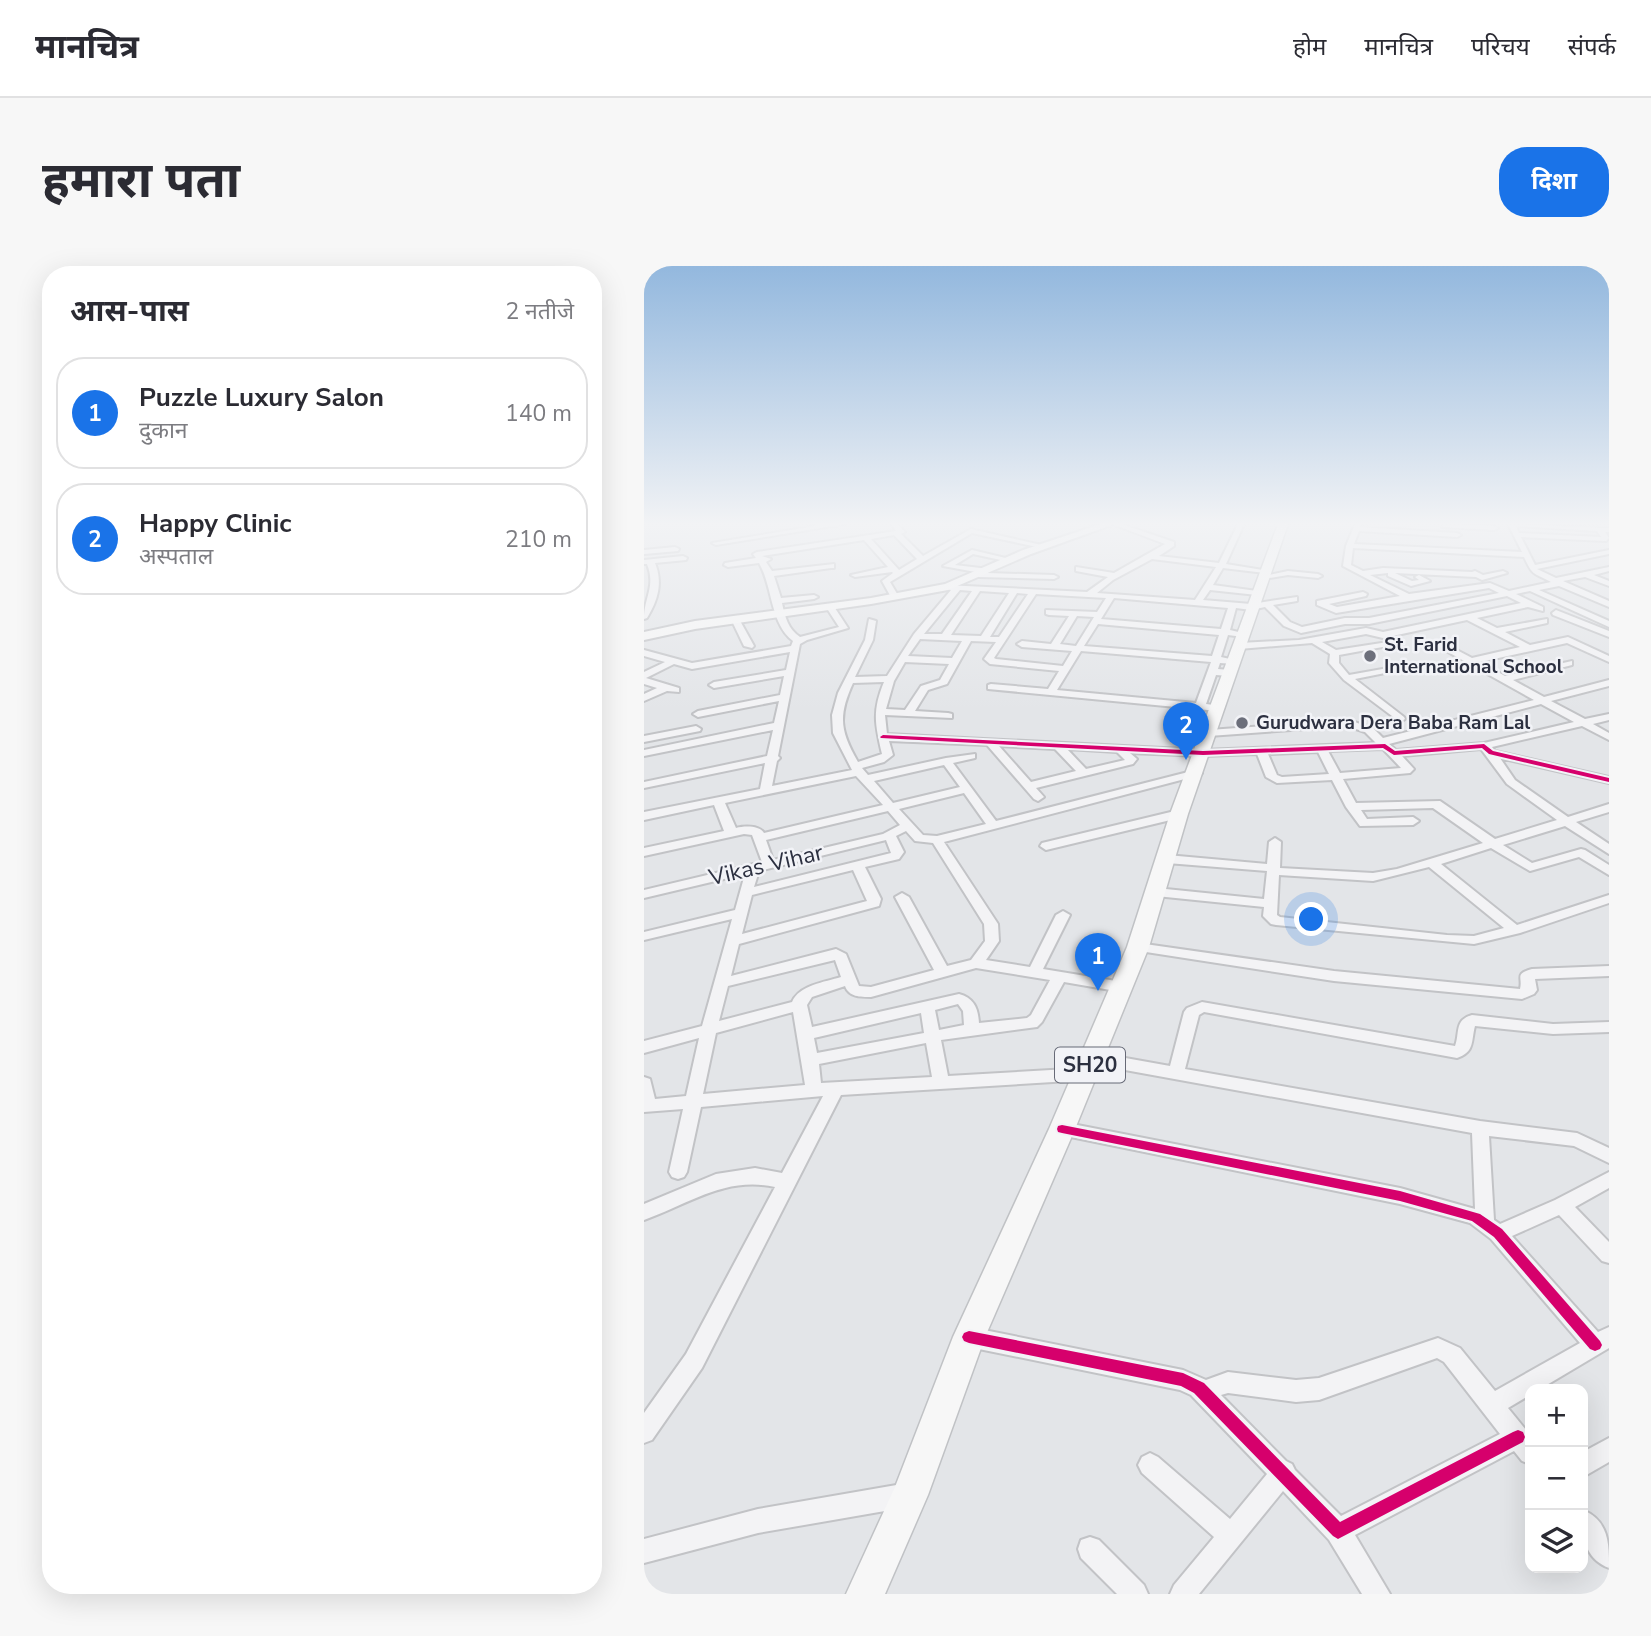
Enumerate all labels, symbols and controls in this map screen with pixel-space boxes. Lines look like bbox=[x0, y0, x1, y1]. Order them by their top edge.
text: मानचित्र bbox=[35, 25, 139, 70]
text: होम bbox=[1293, 31, 1326, 63]
text: मानचित्र bbox=[1364, 31, 1433, 63]
text: परिचय bbox=[1471, 31, 1530, 63]
text: संपर्क bbox=[1568, 31, 1616, 63]
text: हमारा पता bbox=[42, 147, 240, 214]
button: दिशा bbox=[1499, 147, 1609, 217]
text: आस-पास bbox=[70, 291, 189, 332]
text: 2 नतीजे bbox=[505, 296, 574, 327]
text: Puzzle Luxury Salon bbox=[139, 380, 384, 415]
text: 1 bbox=[88, 398, 102, 429]
text: 140 m bbox=[505, 398, 572, 429]
text: दुकान bbox=[139, 415, 188, 446]
text: Happy Clinic bbox=[139, 506, 292, 541]
text: 2 bbox=[88, 524, 102, 555]
text: 210 m bbox=[505, 524, 572, 555]
text: अस्पताल bbox=[139, 541, 213, 572]
place label: St. Farid International School bbox=[1384, 632, 1563, 680]
marker: St. Farid International School bbox=[1362, 648, 1378, 664]
pin: 2 bbox=[1163, 702, 1209, 760]
place label: Gurudwara Dera Baba Ram Lal bbox=[1256, 710, 1530, 736]
marker: Gurudwara Dera Baba Ram Lal bbox=[1234, 715, 1250, 731]
street label: Vikas Vihar bbox=[705, 837, 827, 893]
your location bbox=[1294, 902, 1328, 936]
pin: 1 bbox=[1075, 933, 1121, 991]
road number: SH20 bbox=[1055, 1048, 1125, 1082]
map controls bbox=[1525, 1384, 1588, 1573]
button: + bbox=[1525, 1384, 1588, 1447]
button: − bbox=[1525, 1447, 1588, 1510]
button: layers bbox=[1525, 1510, 1588, 1573]

